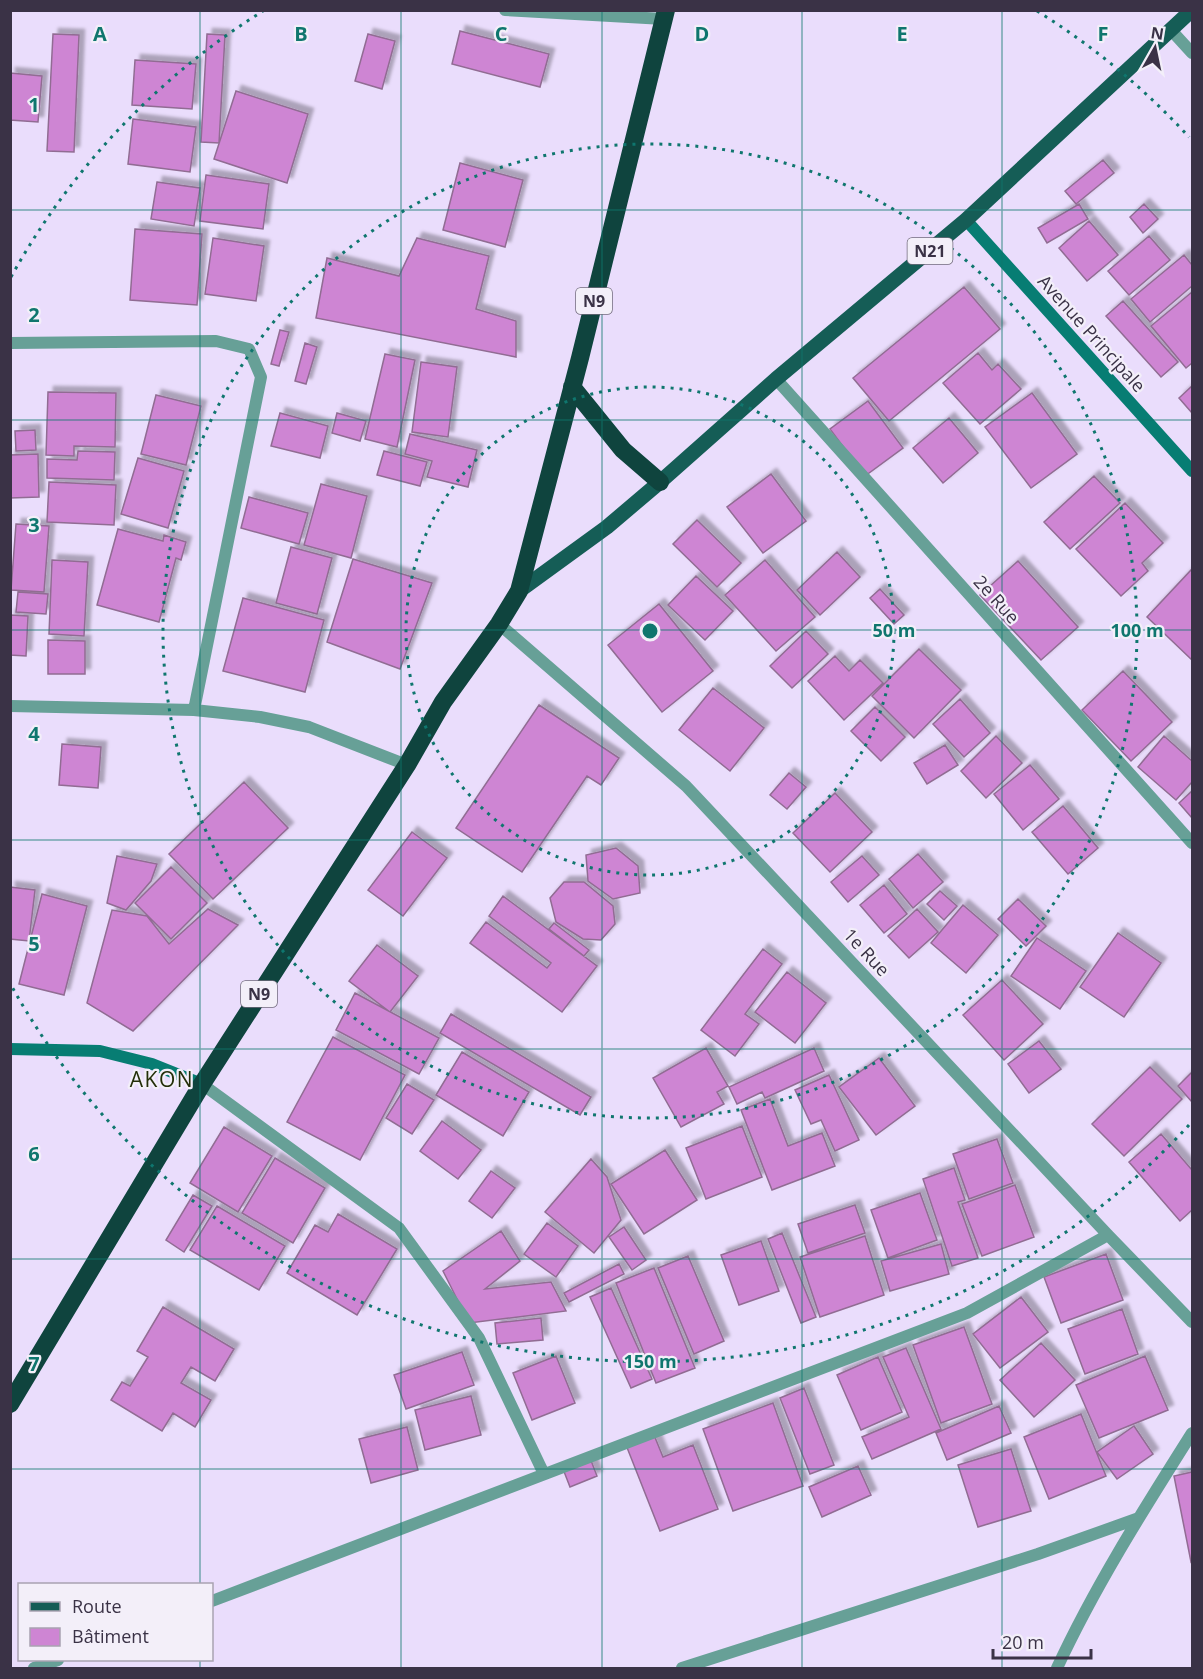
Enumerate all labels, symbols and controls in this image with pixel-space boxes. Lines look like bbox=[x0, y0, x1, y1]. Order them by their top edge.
north arrow bbox=[1125, 18, 1185, 78]
text: A bbox=[93, 20, 107, 47]
text: B bbox=[294, 20, 308, 47]
text: C bbox=[495, 20, 508, 47]
text: D bbox=[695, 20, 709, 47]
text: E bbox=[896, 20, 908, 47]
text: F bbox=[1098, 20, 1108, 47]
text: N bbox=[1149, 21, 1165, 45]
text: 1 bbox=[28, 91, 40, 118]
road number: N21 bbox=[908, 238, 952, 264]
street label: Avenue Principale bbox=[1033, 269, 1151, 397]
road number: N9 bbox=[576, 288, 612, 314]
text: 2 bbox=[28, 301, 40, 328]
text: 3 bbox=[28, 511, 40, 538]
street label: 2e Rue bbox=[969, 570, 1025, 628]
text: 50 m bbox=[873, 618, 915, 642]
text: 100 m bbox=[1110, 618, 1164, 642]
centre of rings bbox=[640, 621, 660, 641]
text: 4 bbox=[28, 720, 40, 747]
street label: 1e Rue bbox=[839, 923, 895, 981]
text: 5 bbox=[28, 930, 40, 957]
road number: N9 bbox=[241, 981, 277, 1007]
district label: AKON bbox=[130, 1065, 194, 1093]
text: 6 bbox=[28, 1140, 40, 1167]
text: 150 m bbox=[623, 1349, 677, 1373]
text: 7 bbox=[28, 1350, 40, 1377]
legend bbox=[18, 1583, 213, 1661]
text: Route bbox=[72, 1594, 122, 1618]
scale bar bbox=[993, 1622, 1090, 1660]
text: Bâtiment bbox=[72, 1624, 149, 1648]
text: 20 m bbox=[1002, 1630, 1044, 1654]

